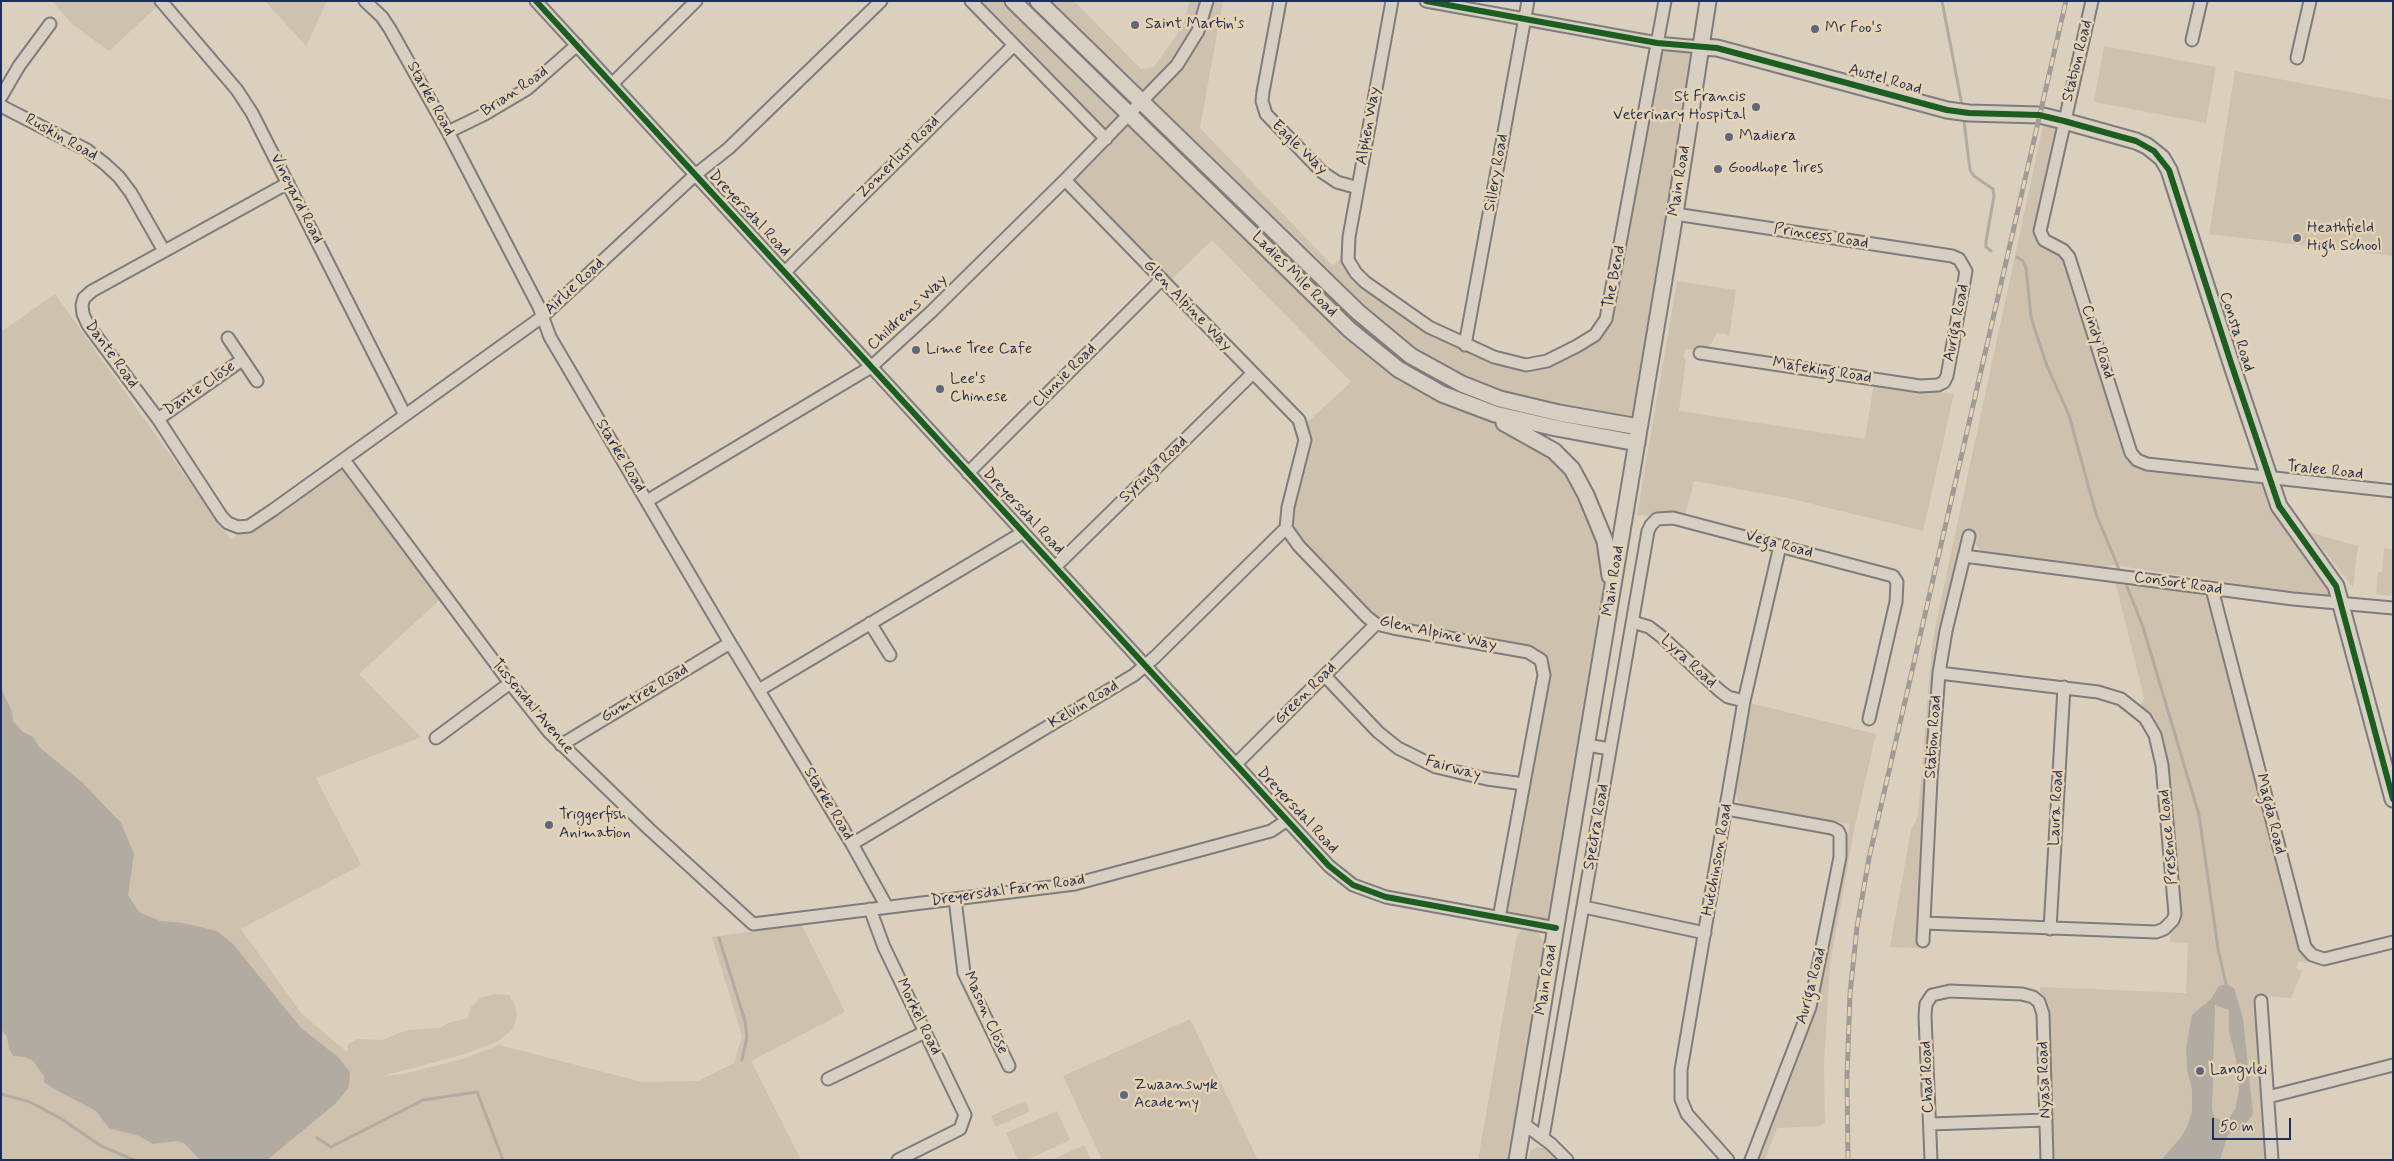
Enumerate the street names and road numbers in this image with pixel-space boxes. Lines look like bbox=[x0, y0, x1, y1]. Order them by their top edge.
street label: Station Road bbox=[2059, 18, 2097, 104]
street label: Starke Road bbox=[402, 59, 458, 139]
street label: Austel Road bbox=[1846, 60, 1924, 100]
street label: Brian Road bbox=[478, 63, 552, 121]
street label: Alphen Way bbox=[1353, 85, 1385, 167]
street label: Ruskin Road bbox=[21, 110, 101, 166]
street label: Zomerlust Road bbox=[854, 113, 944, 203]
street label: Eagle Way bbox=[1267, 117, 1331, 179]
street label: Sillery Road bbox=[1481, 133, 1513, 213]
street label: Main Road bbox=[1665, 144, 1695, 218]
street label: Vineyard Road bbox=[265, 151, 327, 247]
street label: Dreyersdal Road bbox=[704, 167, 794, 261]
street label: Princess Road bbox=[1772, 220, 1870, 254]
street label: Ladies Mile Road bbox=[1247, 228, 1341, 322]
street label: The Bend bbox=[1599, 244, 1631, 310]
street label: Airlie Road bbox=[541, 254, 609, 320]
street label: Glen Alpine Way bbox=[1139, 256, 1235, 356]
street label: Childrens Way bbox=[864, 271, 952, 355]
street label: Auriga Road bbox=[1940, 283, 1974, 363]
street label: Consta Road bbox=[2214, 290, 2258, 374]
street label: Cindy Road bbox=[2076, 303, 2118, 381]
street label: Dante Road bbox=[80, 317, 142, 393]
street label: Clunie Road bbox=[1029, 340, 1101, 412]
street label: Mafeking Road bbox=[1771, 354, 1873, 388]
street label: Dante Close bbox=[161, 357, 239, 421]
street label: Starke Road bbox=[591, 416, 649, 496]
street label: Syringa Road bbox=[1116, 433, 1192, 507]
street label: Tralee Road bbox=[2286, 457, 2364, 485]
street label: Dreyersdal Road bbox=[978, 465, 1068, 559]
street label: Vega Road bbox=[1743, 527, 1815, 563]
street label: Main Road bbox=[1599, 544, 1629, 618]
street label: Consort Road bbox=[2133, 568, 2223, 600]
street label: Glen Alpine Way bbox=[1377, 612, 1499, 656]
street label: Lyra Road bbox=[1656, 631, 1720, 693]
street label: Tussendal Avenue bbox=[487, 655, 577, 759]
street label: Green Road bbox=[1271, 659, 1341, 729]
street label: Gumtree Road bbox=[598, 660, 692, 728]
street label: Kelvin Road bbox=[1046, 677, 1122, 733]
street label: Station Road bbox=[1922, 695, 1946, 779]
street label: Fairway bbox=[1423, 752, 1483, 786]
street label: Starke Road bbox=[799, 764, 857, 844]
street label: Dreyersdal Road bbox=[1252, 764, 1342, 858]
street label: Laura Road bbox=[2045, 769, 2069, 847]
street label: Magda Road bbox=[2251, 772, 2289, 856]
street label: Spectra Road bbox=[1580, 782, 1614, 872]
street label: Presence Road bbox=[2155, 788, 2183, 886]
street label: Hutchinson Road bbox=[1699, 802, 1737, 918]
street label: Dreyersdal Farm Road bbox=[930, 871, 1086, 911]
street label: Main Road bbox=[1532, 943, 1562, 1017]
street label: Auriga Road bbox=[1793, 946, 1831, 1026]
street label: Mason Close bbox=[958, 969, 1012, 1057]
street label: Morkel Road bbox=[891, 976, 945, 1058]
street label: Chad Road bbox=[1917, 1040, 1939, 1114]
street label: Nyasa Road bbox=[2034, 1041, 2056, 1119]

